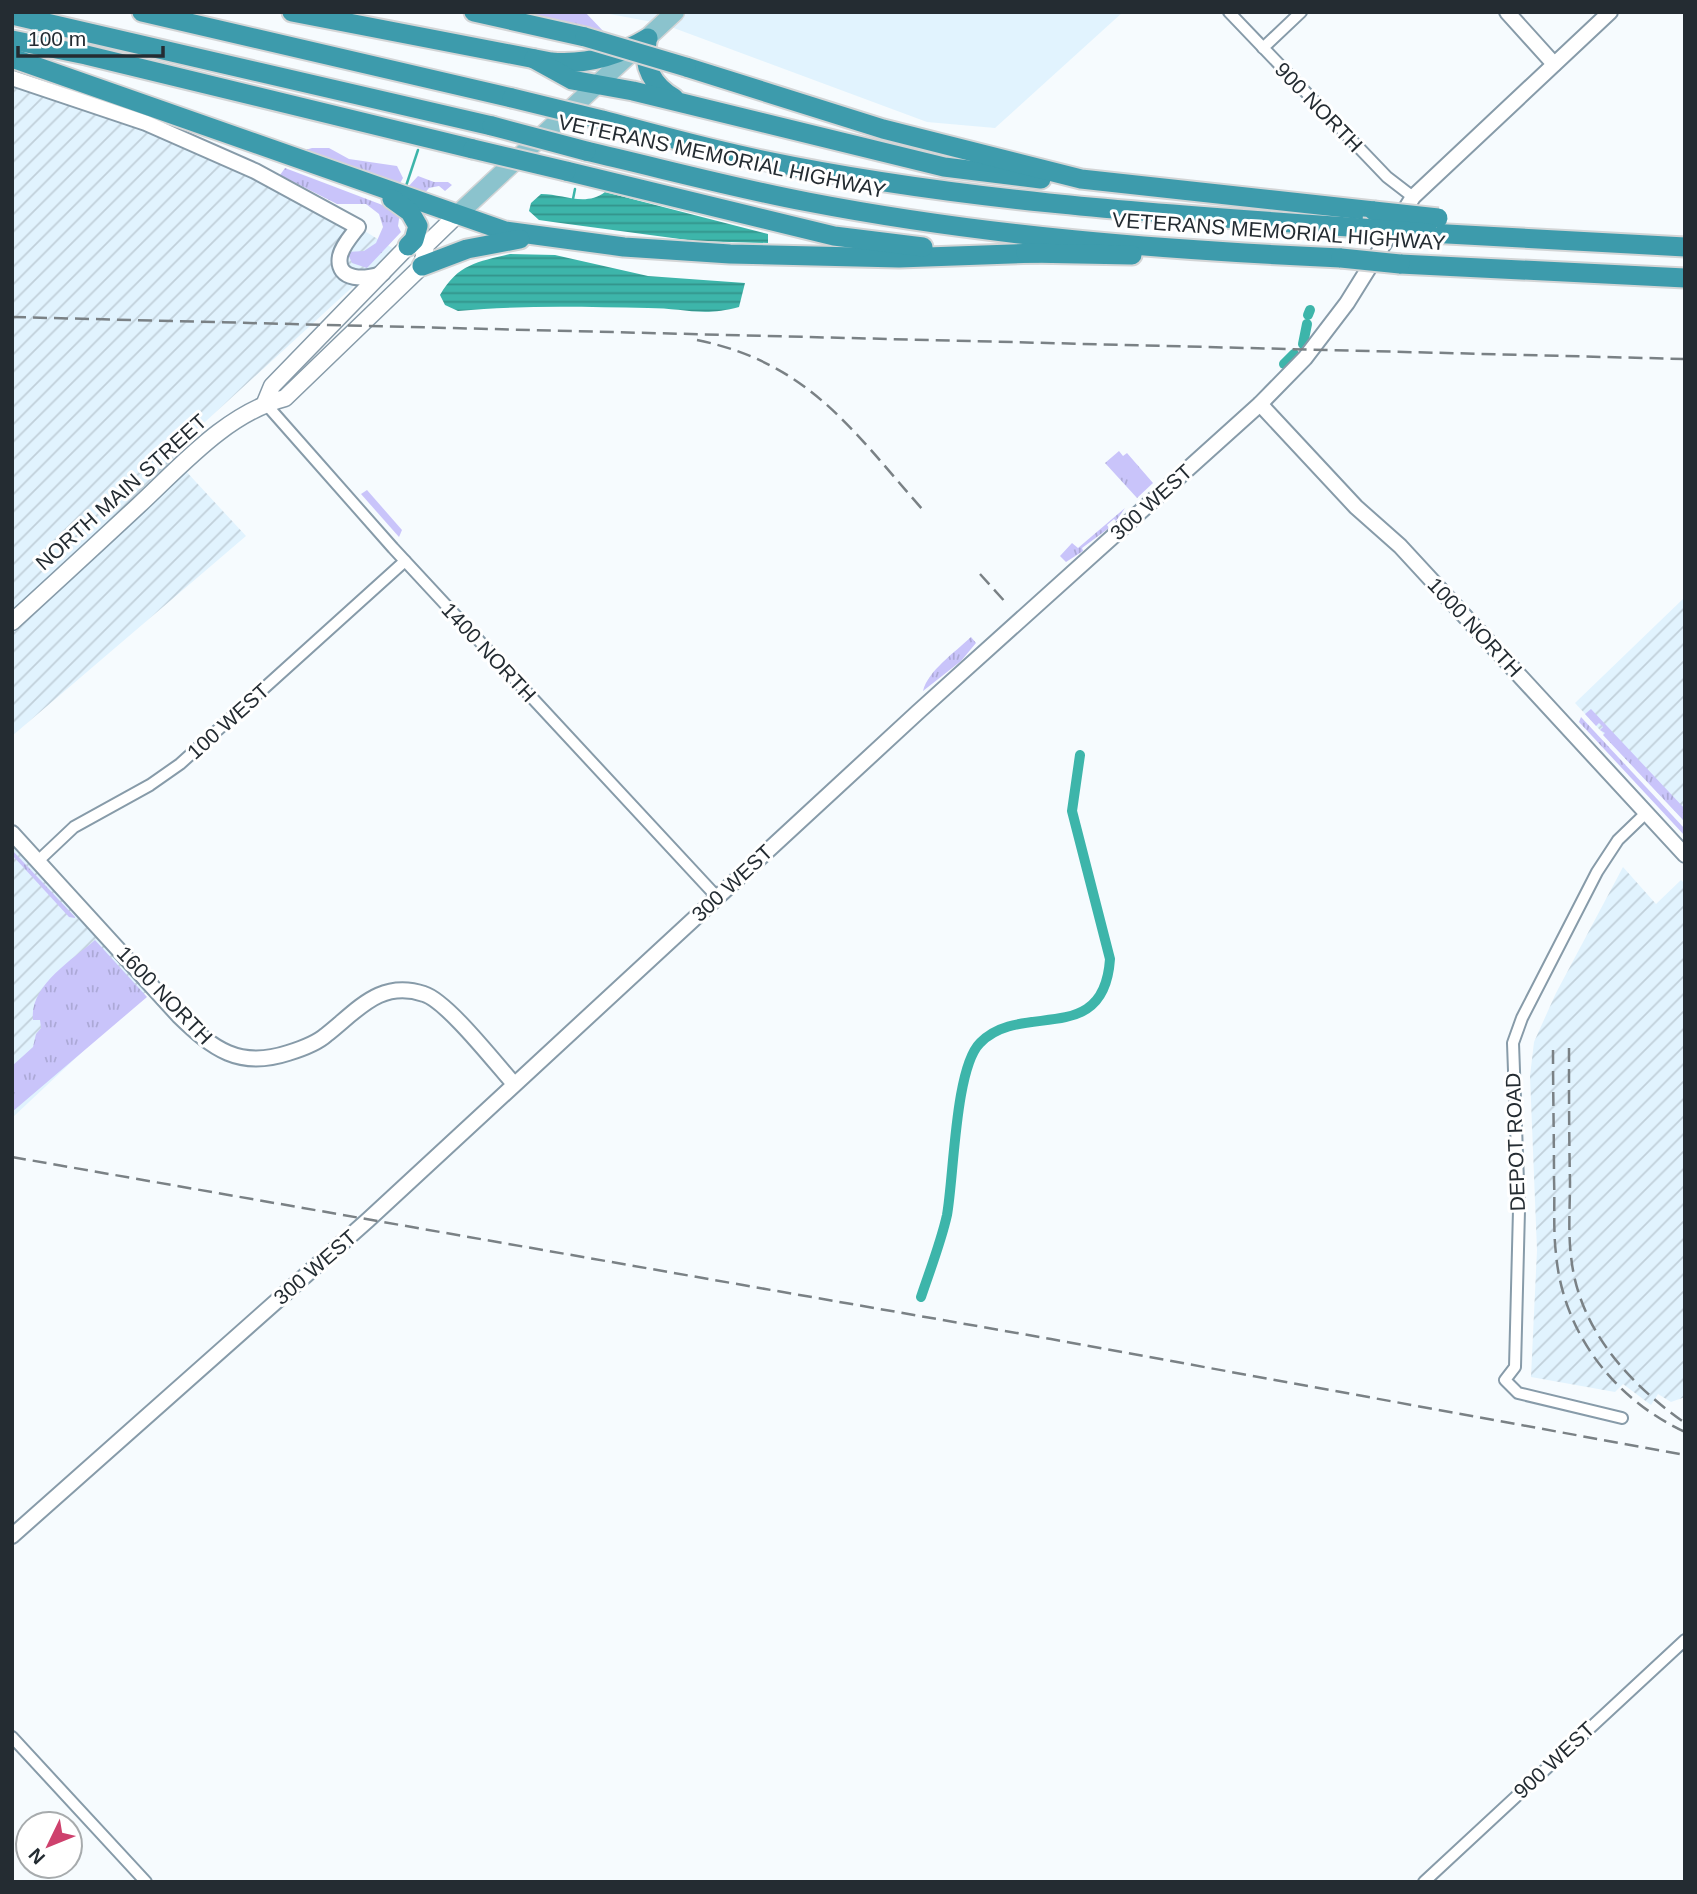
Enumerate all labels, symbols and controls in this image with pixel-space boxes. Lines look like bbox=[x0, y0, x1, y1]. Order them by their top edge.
scale bar bbox=[18, 14, 163, 58]
text: 100 m bbox=[28, 27, 86, 50]
street label: 900 NORTH bbox=[1271, 58, 1367, 156]
street label: VETERANS MEMORIAL HIGHWAY bbox=[556, 110, 888, 202]
street label: VETERANS MEMORIAL HIGHWAY bbox=[1112, 208, 1446, 254]
street label: NORTH MAIN STREET bbox=[31, 409, 211, 575]
street label: 300 WEST bbox=[1106, 459, 1197, 545]
street label: 1000 NORTH bbox=[1423, 573, 1527, 681]
street label: 1400 NORTH bbox=[437, 598, 541, 706]
street label: 100 WEST bbox=[183, 678, 274, 764]
street label: 300 WEST bbox=[687, 840, 777, 926]
street label: 1600 NORTH bbox=[113, 941, 217, 1049]
street label: DEPOT ROAD bbox=[1501, 1072, 1529, 1212]
street label: 300 WEST bbox=[269, 1225, 361, 1309]
street label: 900 WEST bbox=[1509, 1717, 1599, 1803]
north arrow bbox=[14, 1810, 84, 1880]
text: N bbox=[25, 1844, 49, 1868]

